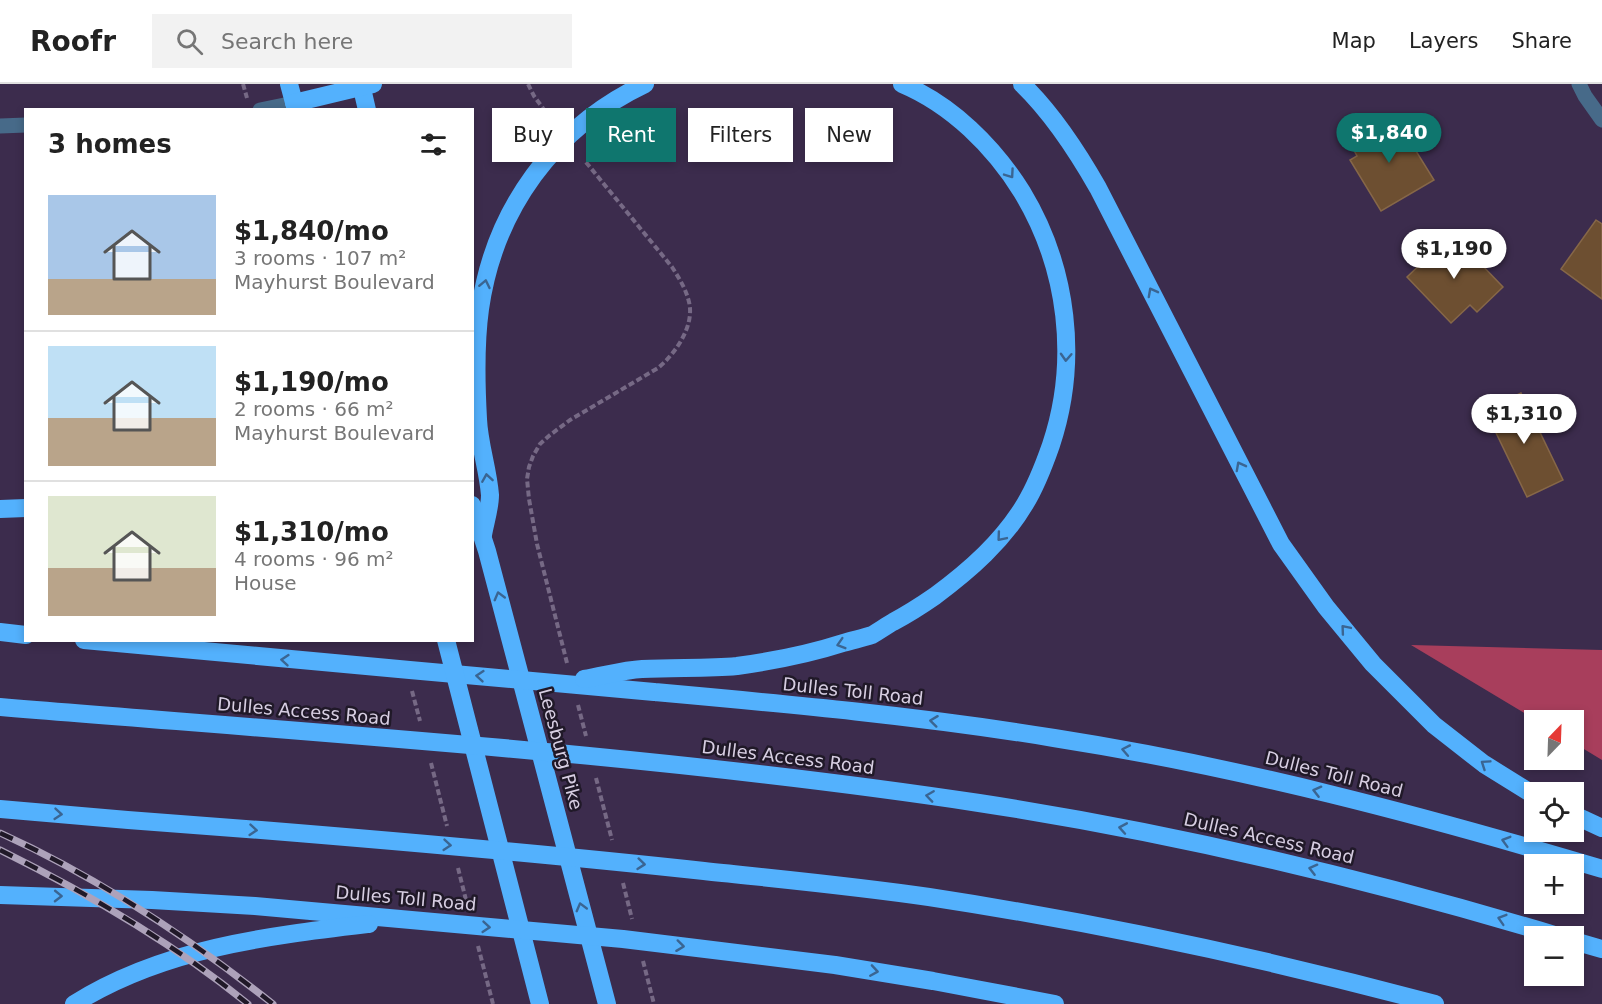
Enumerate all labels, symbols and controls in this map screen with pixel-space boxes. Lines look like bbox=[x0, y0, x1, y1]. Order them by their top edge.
search box bbox=[152, 14, 572, 68]
text: Roofr bbox=[30, 25, 116, 58]
icon: search bbox=[173, 25, 206, 58]
text: Search here bbox=[221, 29, 353, 54]
text: Map bbox=[1332, 29, 1376, 53]
text: Layers bbox=[1409, 29, 1478, 53]
text: Share bbox=[1511, 29, 1572, 53]
chip: Buy bbox=[492, 108, 574, 162]
chip: Rent bbox=[586, 108, 676, 162]
chip: Filters bbox=[688, 108, 793, 162]
chip: New bbox=[805, 108, 893, 162]
pin: $1,840 bbox=[1340, 113, 1438, 164]
text: $1,840 bbox=[1350, 120, 1428, 144]
icon: filters bbox=[417, 128, 450, 161]
text: 3 homes bbox=[48, 129, 172, 159]
one-way arrow bbox=[1003, 168, 1014, 179]
text: $1,840/mo bbox=[234, 216, 389, 246]
icon: home bbox=[96, 219, 168, 291]
pin: $1,190 bbox=[1405, 229, 1503, 280]
text: $1,190 bbox=[1415, 236, 1493, 260]
text: 3 rooms · 107 m² bbox=[234, 246, 406, 270]
text: Mayhurst Boulevard bbox=[234, 270, 435, 294]
one-way arrow bbox=[478, 279, 491, 289]
one-way arrow bbox=[1147, 287, 1159, 298]
one-way arrow bbox=[1059, 353, 1072, 362]
text: $1,190/mo bbox=[234, 367, 389, 397]
icon: home bbox=[96, 370, 168, 442]
pin: $1,310 bbox=[1475, 394, 1573, 445]
text: 2 rooms · 66 m² bbox=[234, 397, 394, 421]
text: $1,310 bbox=[1485, 401, 1563, 425]
text: Mayhurst Boulevard bbox=[234, 421, 435, 445]
one-way arrow bbox=[1236, 461, 1247, 472]
one-way arrow bbox=[481, 473, 493, 482]
text: $1,310/mo bbox=[234, 517, 389, 547]
icon: home bbox=[96, 520, 168, 592]
one-way arrow bbox=[997, 530, 1008, 541]
text: 4 rooms · 96 m² bbox=[234, 547, 394, 571]
text: House bbox=[234, 571, 297, 595]
one-way arrow bbox=[494, 592, 507, 602]
one-way arrow bbox=[1341, 625, 1352, 636]
one-way arrow bbox=[836, 637, 847, 649]
one-way arrow bbox=[281, 654, 290, 667]
one-way arrow bbox=[475, 670, 484, 683]
street label: Dulles Toll Road bbox=[782, 673, 924, 709]
street label: Leesburg Pike bbox=[535, 686, 587, 812]
street label: Dulles Access Road bbox=[216, 693, 392, 729]
north arrow bbox=[1524, 710, 1584, 770]
map controls bbox=[1524, 710, 1584, 986]
one-way arrow bbox=[929, 715, 938, 727]
street label: Dulles Access Road bbox=[700, 736, 876, 778]
one-way arrow bbox=[1122, 744, 1132, 757]
street label: Dulles Toll Road bbox=[1263, 747, 1405, 801]
one-way arrow bbox=[1480, 760, 1491, 771]
button: locate bbox=[1524, 782, 1584, 842]
one-way arrow bbox=[1312, 785, 1322, 798]
one-way arrow bbox=[926, 791, 935, 803]
one-way arrow bbox=[54, 807, 63, 820]
street label: Dulles Access Road bbox=[1182, 808, 1356, 868]
one-way arrow bbox=[1118, 822, 1128, 835]
one-way arrow bbox=[248, 823, 257, 836]
one-way arrow bbox=[1501, 836, 1512, 848]
one-way arrow bbox=[442, 838, 452, 851]
button: + bbox=[1524, 854, 1584, 914]
one-way arrow bbox=[637, 857, 646, 870]
one-way arrow bbox=[1309, 863, 1319, 876]
street label: Dulles Toll Road bbox=[335, 881, 477, 915]
one-way arrow bbox=[54, 890, 63, 903]
one-way arrow bbox=[576, 902, 589, 912]
one-way arrow bbox=[1497, 914, 1508, 926]
one-way arrow bbox=[482, 920, 491, 933]
button: − bbox=[1524, 926, 1584, 986]
one-way arrow bbox=[676, 939, 685, 952]
one-way arrow bbox=[869, 965, 878, 977]

